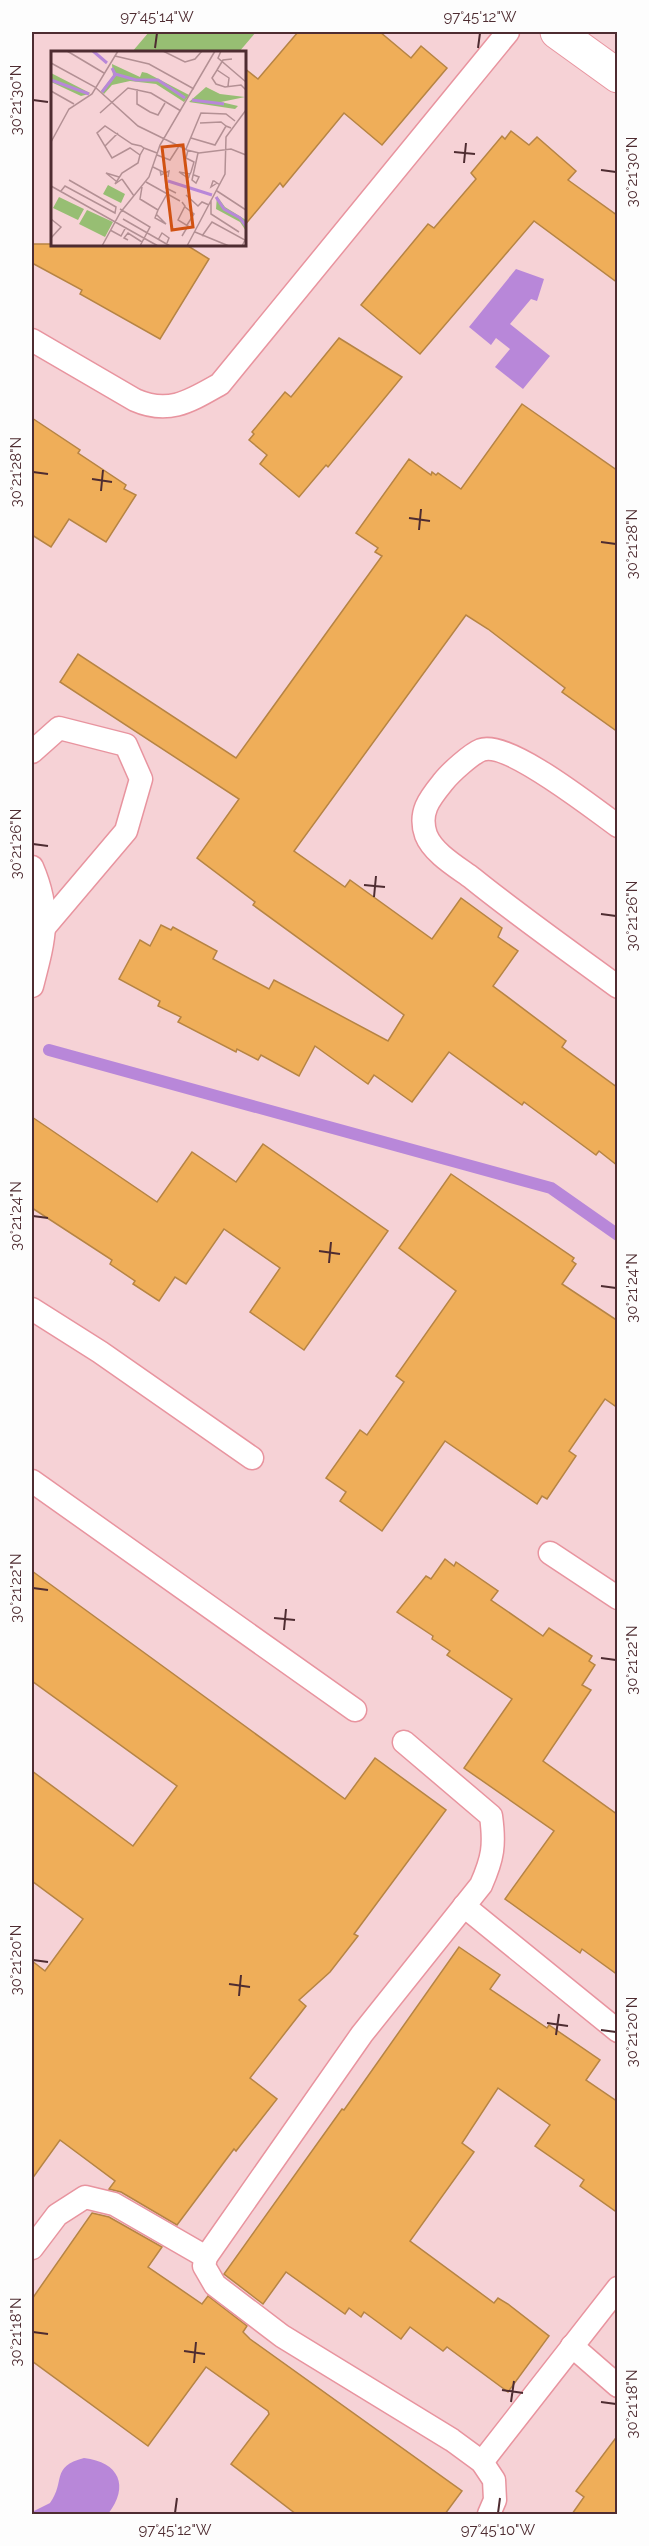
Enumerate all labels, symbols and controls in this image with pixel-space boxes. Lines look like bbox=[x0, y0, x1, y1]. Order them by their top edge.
text: 97°45'14"W bbox=[120, 8, 194, 26]
text: 97°45'12"W bbox=[443, 8, 517, 26]
inset map bbox=[51, 51, 246, 246]
text: 30°21'30"N bbox=[7, 65, 25, 135]
text: 30°21'30"N bbox=[623, 137, 641, 207]
text: 30°21'28"N bbox=[7, 437, 25, 507]
text: 30°21'28"N bbox=[623, 509, 641, 579]
text: 30°21'26"N bbox=[7, 809, 25, 879]
text: 30°21'26"N bbox=[623, 881, 641, 951]
text: 30°21'24"N bbox=[7, 1181, 25, 1251]
text: 30°21'24"N bbox=[623, 1253, 641, 1323]
text: 30°21'22"N bbox=[7, 1553, 25, 1623]
text: 30°21'22"N bbox=[623, 1625, 641, 1695]
text: 30°21'20"N bbox=[7, 1925, 25, 1995]
text: 30°21'20"N bbox=[623, 1997, 641, 2067]
text: 30°21'18"N bbox=[7, 2298, 25, 2367]
text: 30°21'18"N bbox=[623, 2370, 641, 2439]
text: 97°45'12"W bbox=[138, 2521, 212, 2539]
text: 97°45'10"W bbox=[461, 2521, 535, 2539]

